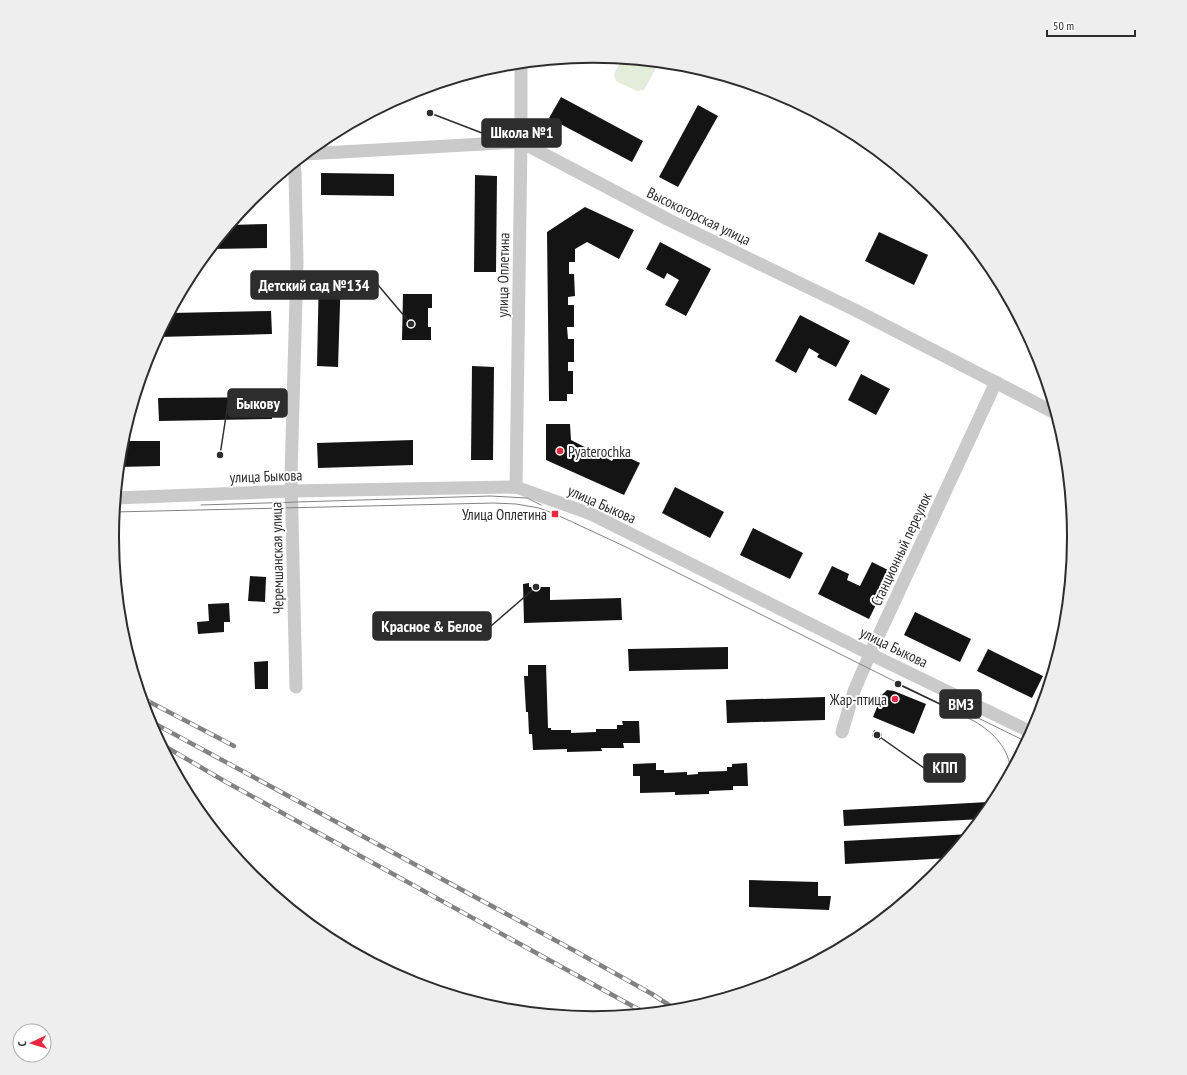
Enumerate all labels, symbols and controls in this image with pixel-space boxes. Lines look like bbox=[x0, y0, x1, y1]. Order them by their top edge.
scale bar bbox=[1047, 12, 1135, 38]
text: 50 m bbox=[1053, 18, 1074, 33]
callout: Школа №1 bbox=[482, 119, 561, 147]
text: Школа №1 bbox=[491, 122, 553, 142]
street label: Высокогорская улица bbox=[644, 183, 754, 249]
street label: улица Оплетина bbox=[493, 232, 513, 318]
callout: Детский сад №134 bbox=[251, 271, 378, 299]
text: Детский сад №134 bbox=[259, 275, 370, 295]
callout: Быкову bbox=[228, 389, 287, 417]
text: Быкову bbox=[236, 393, 280, 413]
place label: Pyaterochka bbox=[568, 442, 631, 461]
marker: Pyaterochka bbox=[555, 446, 565, 456]
street label: улица Быкова bbox=[229, 465, 303, 487]
street label: улица Быкова bbox=[565, 480, 639, 528]
street label: Станционный переулок bbox=[866, 489, 936, 609]
street label: Черемшанская улица bbox=[267, 502, 287, 614]
place label: Улица Оплетина bbox=[462, 505, 547, 524]
marker: Улица Оплетина bbox=[550, 509, 560, 519]
callout: Красное & Белое bbox=[373, 612, 491, 640]
text: Красное & Белое bbox=[381, 616, 483, 636]
street label: улица Быкова bbox=[857, 622, 931, 672]
place label: Жар-птица bbox=[829, 690, 887, 709]
callout: ВМЗ bbox=[940, 690, 981, 718]
marker: Жар-птица bbox=[890, 694, 900, 704]
text: ВМЗ bbox=[948, 694, 974, 714]
callout: КПП bbox=[924, 754, 965, 782]
text: КПП bbox=[932, 757, 958, 777]
north arrow bbox=[12, 1023, 52, 1063]
text: С bbox=[15, 1041, 29, 1047]

